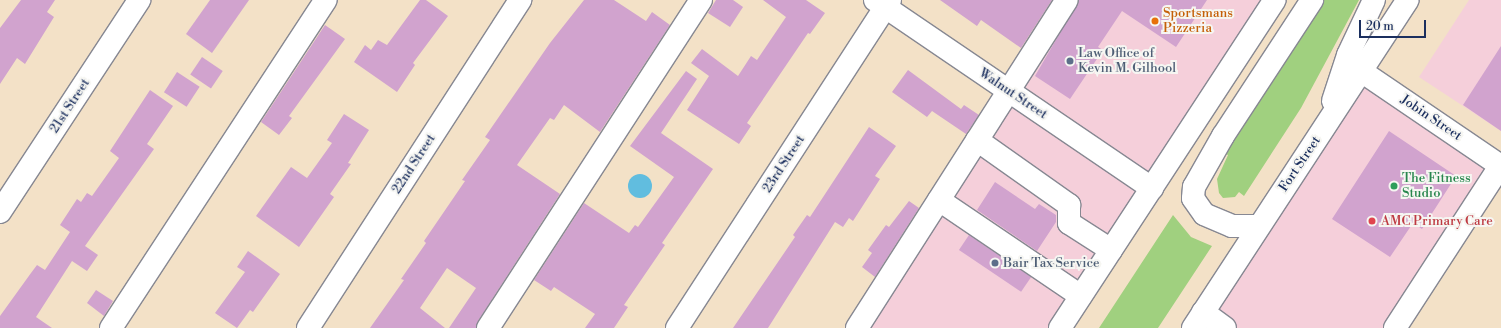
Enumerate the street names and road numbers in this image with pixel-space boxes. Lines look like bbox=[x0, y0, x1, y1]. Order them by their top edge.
street label: Walnut Street bbox=[976, 65, 1050, 123]
street label: 21st Street bbox=[47, 76, 93, 136]
street label: Jobin Street bbox=[1397, 92, 1465, 144]
street label: 22nd Street bbox=[389, 131, 439, 197]
street label: 23rd Street bbox=[760, 132, 808, 196]
street label: Fort Street bbox=[1276, 133, 1324, 195]

